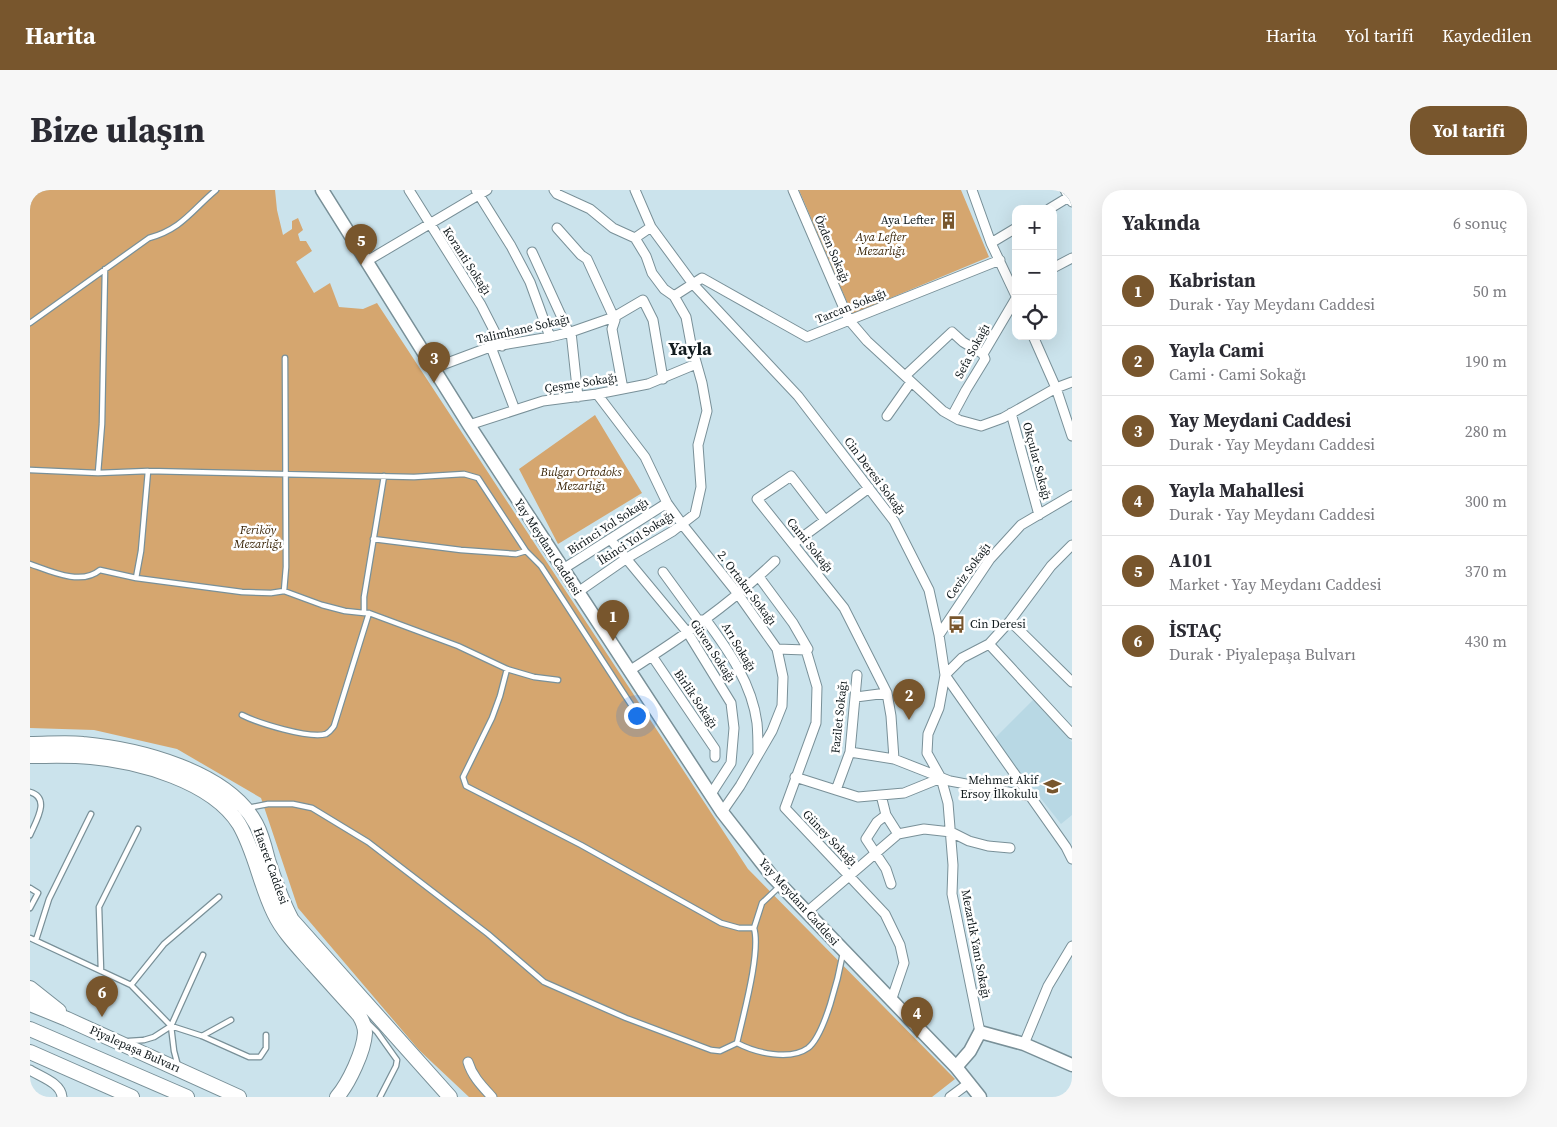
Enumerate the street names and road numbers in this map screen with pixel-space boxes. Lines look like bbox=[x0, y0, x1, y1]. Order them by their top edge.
street label: Özden Sokağı bbox=[811, 213, 854, 286]
street label: Koranti Sokağı bbox=[439, 224, 495, 298]
street label: Tarcan Sokağı bbox=[813, 284, 889, 327]
street label: Talimhane Sokağı bbox=[475, 310, 572, 348]
street label: Sefa Sokağı bbox=[951, 320, 993, 381]
street label: Çeşme Sokağı bbox=[543, 369, 619, 397]
street label: Okçular Sokağı bbox=[1019, 420, 1055, 502]
street label: Cin Deresi Sokağı bbox=[840, 434, 910, 518]
street label: Birinci Yol Sokağı bbox=[565, 494, 652, 558]
street label: Yay Meydanı Caddesi bbox=[511, 495, 586, 599]
street label: İkinci Yol Sokağı bbox=[595, 507, 678, 569]
street label: Cami Sokağı bbox=[783, 514, 837, 576]
street label: Ceviz Sokağı bbox=[942, 539, 994, 603]
street label: 2. Ortakır Sokağı bbox=[714, 548, 780, 629]
street label: Güven Sokağı bbox=[687, 616, 740, 686]
street label: Arı Sokağı bbox=[718, 620, 760, 675]
street label: Birlik Sokağı bbox=[670, 667, 722, 732]
street label: Fazilet Sokağı bbox=[827, 679, 851, 754]
street label: Güney Sokağı bbox=[799, 806, 861, 870]
street label: Hasret Caddesi bbox=[250, 825, 292, 907]
street label: Yay Meydanı Caddesi bbox=[755, 855, 843, 950]
street label: Mezarlık Yanı Sokağı bbox=[958, 888, 994, 1000]
street label: Piyalepaşa Bulvarı bbox=[87, 1022, 183, 1076]

